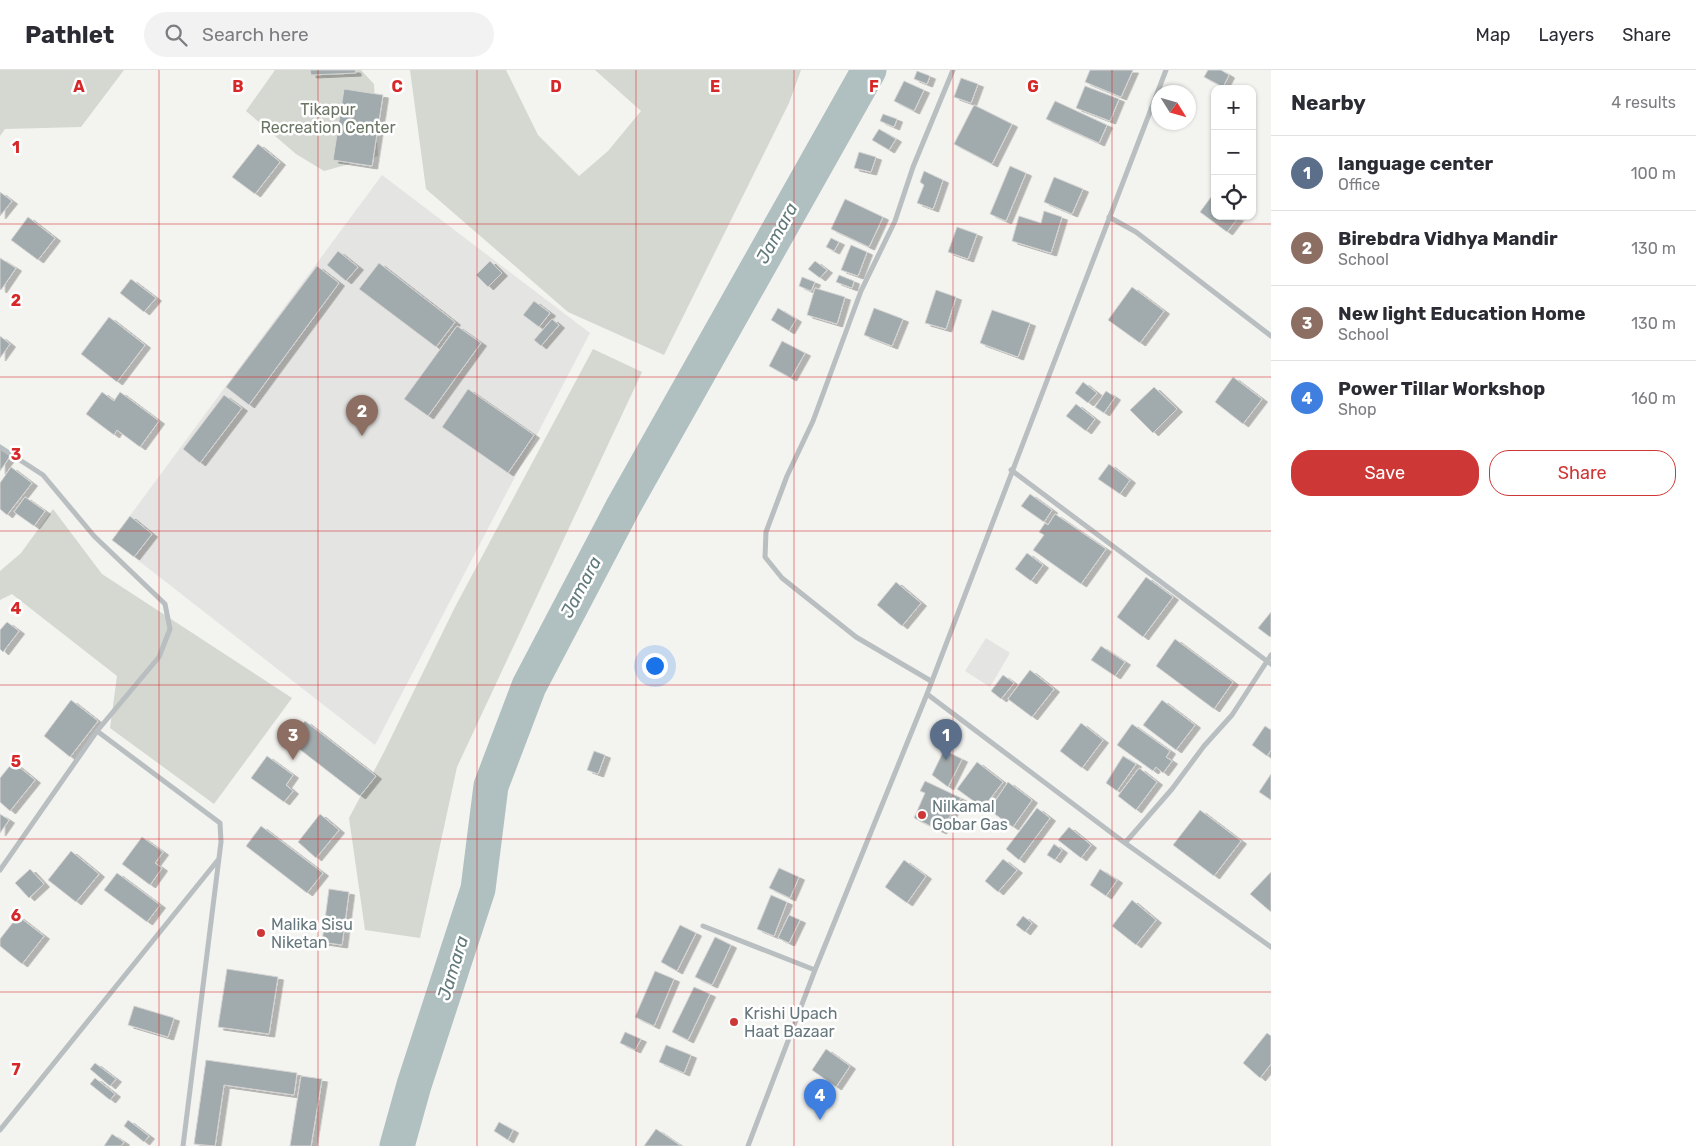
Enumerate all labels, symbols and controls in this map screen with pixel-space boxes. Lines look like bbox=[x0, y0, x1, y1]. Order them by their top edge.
search box bbox=[144, 12, 494, 57]
text: Pathlet bbox=[25, 21, 114, 49]
icon: search bbox=[162, 21, 190, 49]
text: Search here bbox=[202, 23, 309, 46]
text: Map bbox=[1476, 24, 1511, 46]
text: Layers bbox=[1539, 24, 1594, 46]
text: Share bbox=[1622, 24, 1671, 46]
text: A bbox=[73, 77, 85, 96]
text: B bbox=[232, 77, 244, 96]
text: C bbox=[391, 77, 403, 96]
text: D bbox=[550, 77, 562, 96]
text: E bbox=[710, 77, 720, 96]
text: F bbox=[869, 77, 879, 96]
text: G bbox=[1027, 77, 1039, 96]
north arrow bbox=[1151, 85, 1196, 130]
map controls bbox=[1211, 85, 1256, 220]
button: + bbox=[1211, 85, 1256, 130]
text: Nearby bbox=[1291, 90, 1366, 115]
text: 4 results bbox=[1611, 93, 1676, 112]
park label: Tikapur Recreation Center bbox=[260, 100, 396, 137]
button: − bbox=[1211, 130, 1256, 175]
text: 1 bbox=[12, 138, 20, 157]
text: language center bbox=[1338, 152, 1493, 175]
text: 1 bbox=[1303, 164, 1311, 183]
text: 100 m bbox=[1631, 164, 1676, 183]
button: locate bbox=[1211, 175, 1256, 220]
text: Office bbox=[1338, 175, 1380, 194]
water label: Jamara bbox=[751, 198, 803, 267]
text: Birebdra Vidhya Mandir bbox=[1338, 227, 1558, 250]
text: 2 bbox=[1302, 239, 1312, 258]
text: 130 m bbox=[1631, 239, 1676, 258]
text: School bbox=[1338, 250, 1389, 269]
text: 2 bbox=[11, 291, 21, 310]
text: New light Education Home bbox=[1338, 302, 1586, 325]
text: 3 bbox=[1302, 314, 1312, 333]
text: 130 m bbox=[1631, 314, 1676, 333]
text: School bbox=[1338, 325, 1389, 344]
text: Power Tillar Workshop bbox=[1338, 377, 1545, 400]
text: 4 bbox=[1302, 389, 1312, 408]
text: 160 m bbox=[1631, 389, 1676, 408]
pin: 2 bbox=[346, 395, 378, 436]
text: Shop bbox=[1338, 400, 1376, 419]
text: 3 bbox=[11, 445, 21, 464]
button: Save bbox=[1291, 450, 1479, 496]
button: Share bbox=[1489, 450, 1676, 496]
water label: Jamara bbox=[556, 552, 606, 621]
text: 4 bbox=[11, 599, 22, 618]
your location bbox=[642, 653, 668, 679]
pin: 3 bbox=[277, 719, 309, 760]
pin: 1 bbox=[930, 719, 962, 760]
text: 5 bbox=[11, 752, 21, 771]
place label: Nilkamal Gobar Gas bbox=[932, 797, 1008, 834]
marker: Nilkamal Gobar Gas bbox=[916, 809, 928, 821]
text: 6 bbox=[11, 906, 21, 925]
place label: Malika Sisu Niketan bbox=[271, 915, 353, 952]
marker: Malika Sisu Niketan bbox=[255, 927, 267, 939]
water label: Jamara bbox=[433, 933, 473, 1003]
place label: Krishi Upach Haat Bazaar bbox=[744, 1004, 837, 1041]
marker: Krishi Upach Haat Bazaar bbox=[728, 1016, 740, 1028]
text: 7 bbox=[11, 1060, 21, 1079]
pin: 4 bbox=[804, 1079, 836, 1120]

